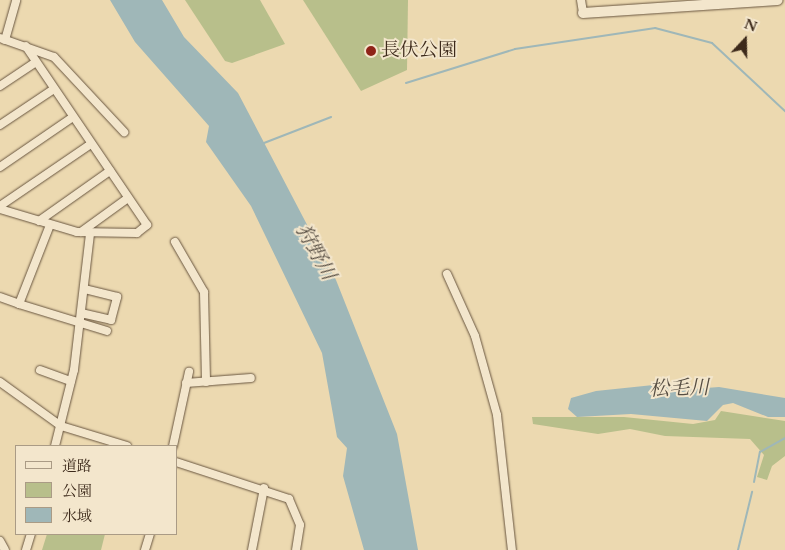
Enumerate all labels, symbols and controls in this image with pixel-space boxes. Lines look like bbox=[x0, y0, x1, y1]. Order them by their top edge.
text: N bbox=[741, 14, 760, 37]
north arrow bbox=[720, 15, 770, 65]
place label: 長伏公園 bbox=[381, 40, 457, 62]
marker: 長伏公園 bbox=[365, 45, 377, 57]
water label: 狩野川 bbox=[291, 220, 341, 284]
water label: 松毛川 bbox=[649, 375, 709, 401]
legend bbox=[15, 445, 178, 535]
text: 道路 bbox=[62, 456, 92, 476]
text: 公園 bbox=[62, 481, 92, 501]
text: 水域 bbox=[62, 506, 92, 526]

